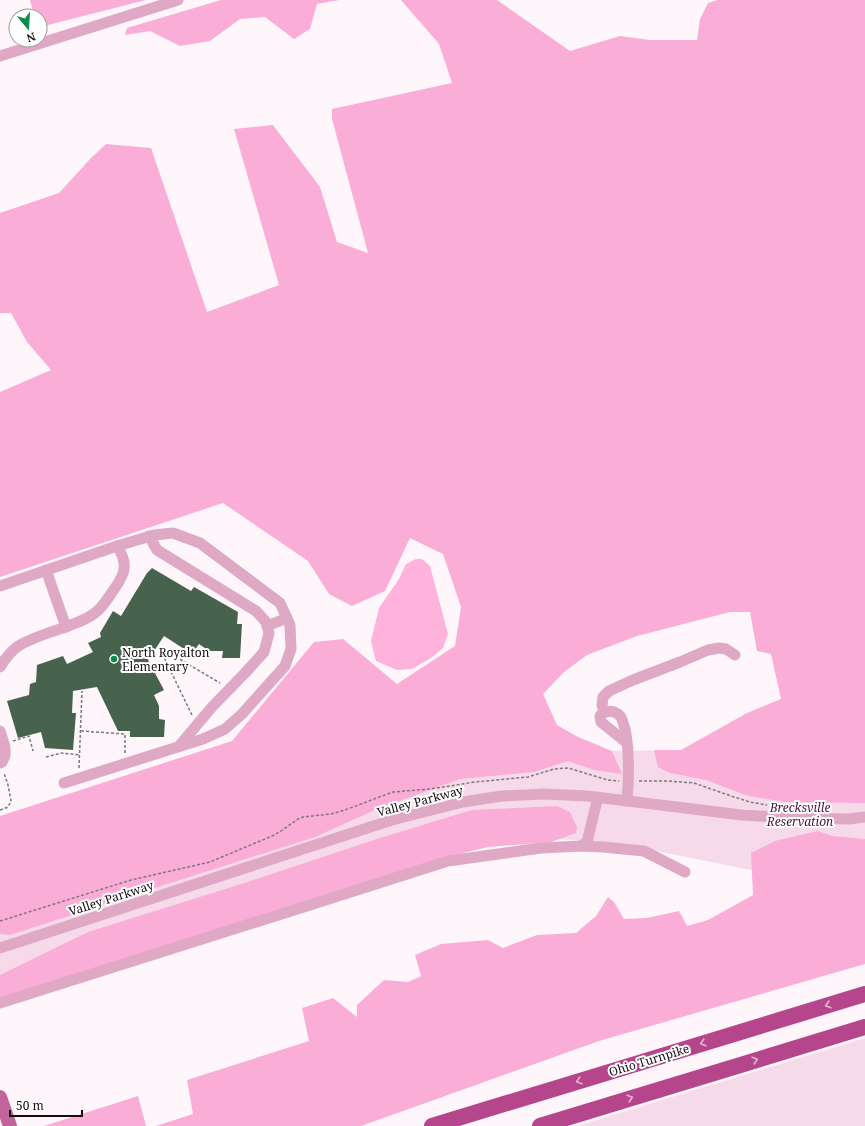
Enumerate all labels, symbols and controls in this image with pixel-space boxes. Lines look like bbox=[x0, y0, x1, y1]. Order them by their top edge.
north arrow bbox=[8, 8, 48, 48]
text: N bbox=[24, 30, 38, 47]
place label: North Royalton Elementary bbox=[122, 644, 210, 675]
marker: North Royalton Elementary bbox=[109, 654, 119, 664]
street label: Valley Parkway bbox=[375, 781, 465, 821]
park label: Brecksville Reservation bbox=[766, 799, 833, 830]
street label: Valley Parkway bbox=[66, 876, 156, 920]
one-way arrow bbox=[824, 1000, 831, 1009]
one-way arrow bbox=[700, 1038, 707, 1047]
street label: Ohio Turnpike bbox=[607, 1040, 691, 1080]
one-way arrow bbox=[751, 1056, 758, 1065]
one-way arrow bbox=[576, 1076, 583, 1085]
scale bar bbox=[10, 1092, 82, 1118]
one-way arrow bbox=[627, 1094, 634, 1103]
text: 50 m bbox=[16, 1097, 44, 1114]

